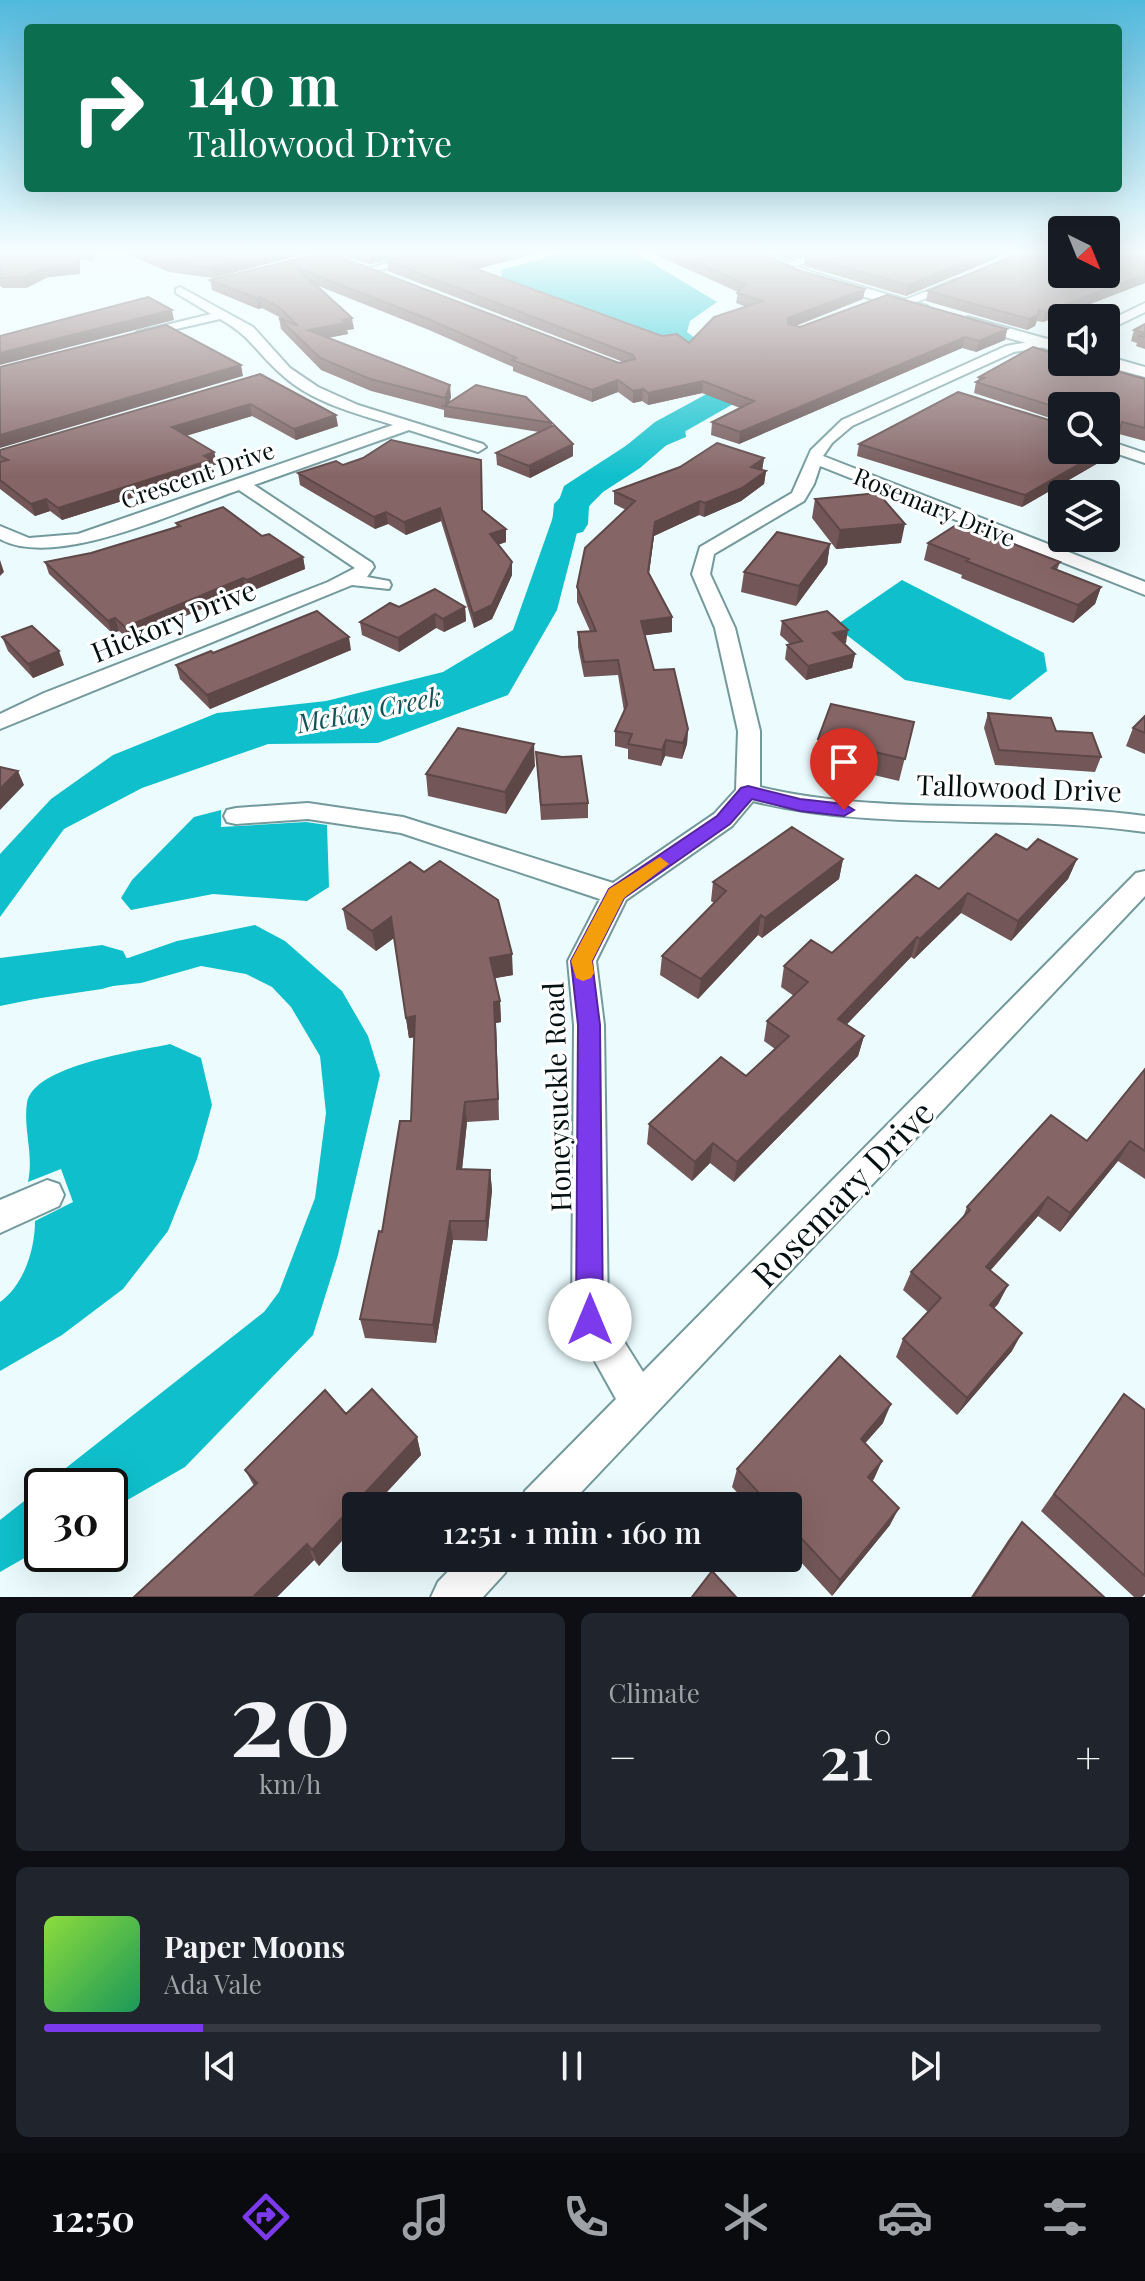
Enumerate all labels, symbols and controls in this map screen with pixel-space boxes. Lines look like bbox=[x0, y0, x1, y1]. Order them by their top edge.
text: 140 m bbox=[188, 46, 339, 121]
icon: right bbox=[56, 56, 160, 160]
text: Tallowood Drive bbox=[188, 118, 452, 166]
north arrow bbox=[1048, 216, 1120, 288]
map controls bbox=[1048, 216, 1120, 552]
button: sound bbox=[1048, 304, 1120, 376]
button: search bbox=[1048, 392, 1120, 464]
street label: Crescent Drive bbox=[116, 433, 278, 515]
street label: Rosemary Drive bbox=[849, 459, 1021, 553]
button: layers bbox=[1048, 480, 1120, 552]
street label: Hickory Drive bbox=[85, 570, 261, 670]
water label: McKay Creek bbox=[293, 678, 444, 740]
pin bbox=[810, 728, 878, 810]
icon: arrive bbox=[822, 740, 866, 784]
street label: Tallowood Drive bbox=[916, 765, 1122, 809]
street label: Honeysuckle Road bbox=[533, 981, 579, 1213]
street label: Rosemary Drive bbox=[741, 1090, 943, 1296]
position arrow bbox=[548, 1278, 632, 1362]
speed limit sign: 30 bbox=[24, 1468, 128, 1572]
text: 12:51 · 1 min · 160 m bbox=[443, 1512, 701, 1552]
text: 20 bbox=[230, 1644, 351, 1783]
text: Climate bbox=[609, 1675, 700, 1710]
text: 21° bbox=[820, 1715, 892, 1795]
text: − bbox=[609, 1726, 637, 1785]
text: + bbox=[1075, 1726, 1101, 1785]
text: km/h bbox=[259, 1766, 321, 1801]
text: Paper Moons bbox=[164, 1926, 345, 1966]
text: Ada Vale bbox=[164, 1966, 262, 2001]
icon: previous bbox=[198, 2044, 242, 2088]
icon: pause bbox=[550, 2044, 594, 2088]
icon: next bbox=[903, 2044, 947, 2088]
icon: directions bbox=[238, 2189, 294, 2245]
icon: music bbox=[398, 2189, 454, 2245]
icon: phone bbox=[558, 2189, 614, 2245]
icon: climate bbox=[718, 2189, 774, 2245]
icon: car bbox=[877, 2189, 933, 2245]
icon: filters bbox=[1037, 2189, 1093, 2245]
text: 12:50 bbox=[52, 2193, 135, 2241]

